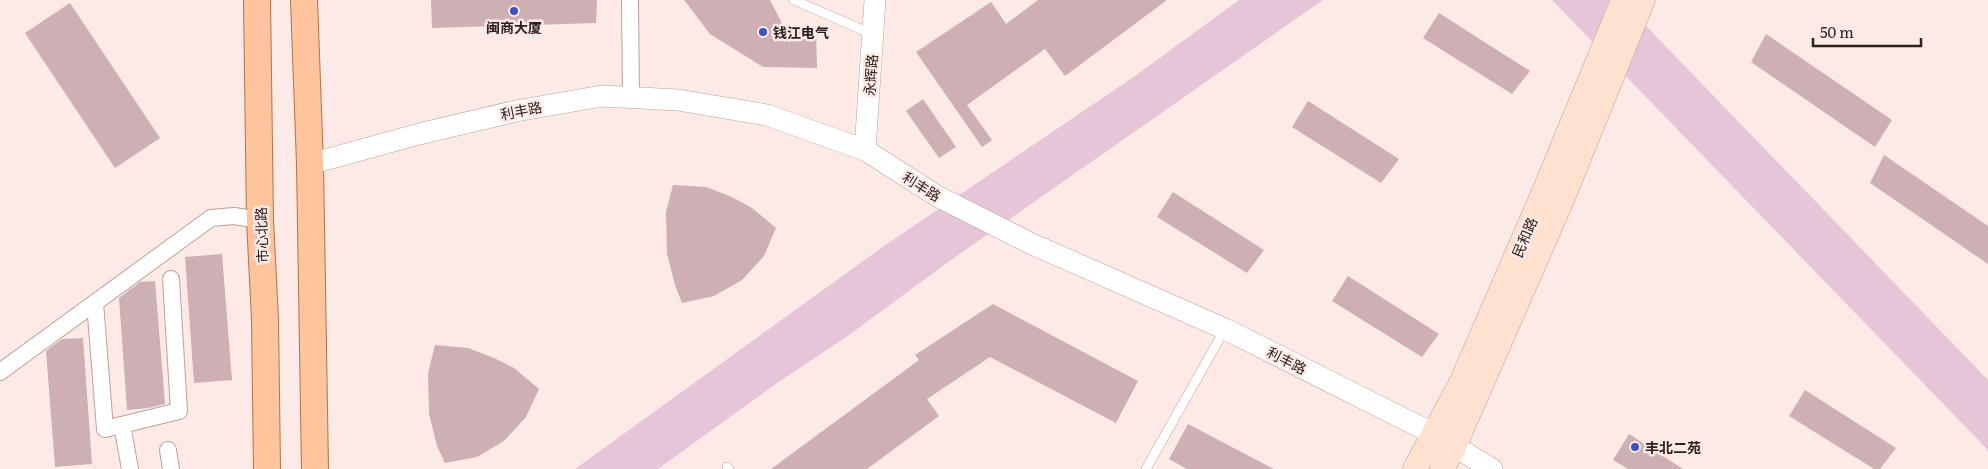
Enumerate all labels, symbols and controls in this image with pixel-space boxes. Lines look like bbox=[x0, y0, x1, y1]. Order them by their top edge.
marker: 闽商大厦 bbox=[508, 5, 520, 17]
scale bar bbox=[1813, 15, 1920, 47]
place label: 闽商大厦 bbox=[486, 17, 542, 37]
text: 50 m bbox=[1820, 20, 1854, 43]
place label: 钱江电气 bbox=[773, 22, 829, 42]
marker: 钱江电气 bbox=[757, 26, 769, 38]
street label: 永辉路 bbox=[859, 53, 881, 97]
street label: 利丰路 bbox=[498, 96, 544, 124]
street label: 利丰路 bbox=[899, 166, 945, 206]
street label: 市心北路 bbox=[250, 207, 272, 263]
street label: 民和路 bbox=[1507, 214, 1541, 260]
street label: 利丰路 bbox=[1264, 342, 1310, 378]
place label: 丰北二苑 bbox=[1645, 437, 1701, 457]
marker: 丰北二苑 bbox=[1629, 441, 1641, 453]

